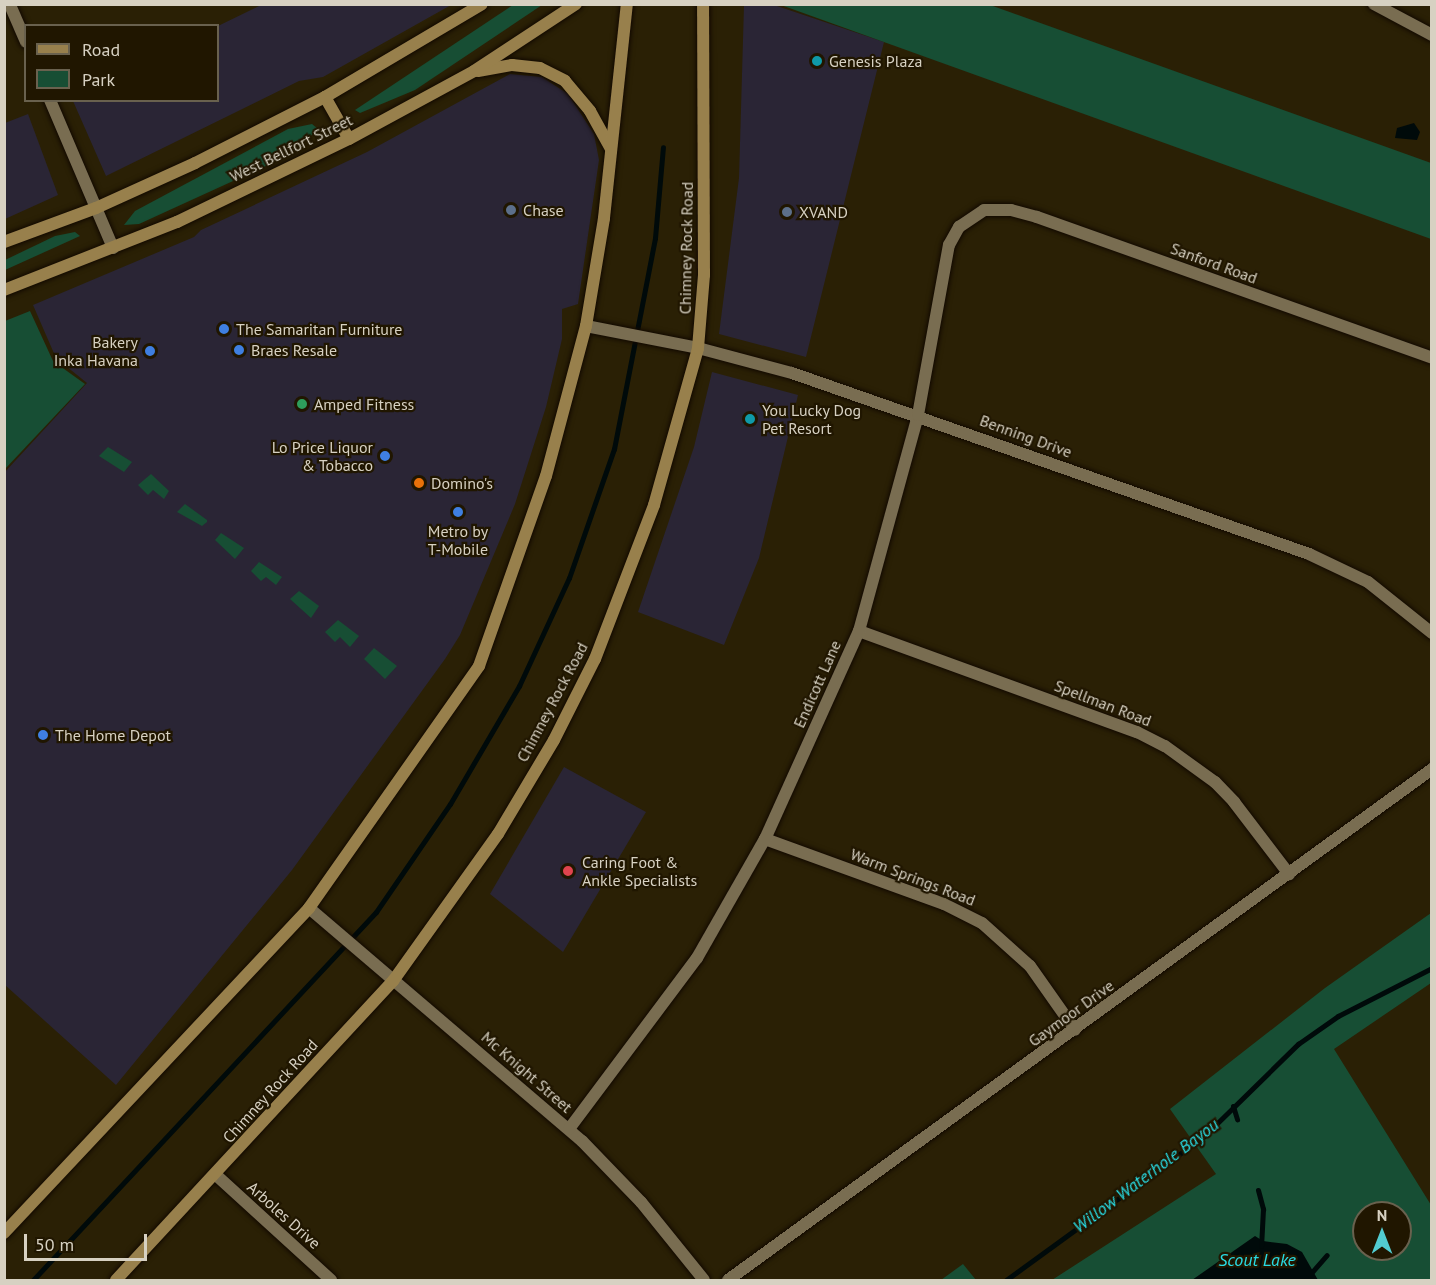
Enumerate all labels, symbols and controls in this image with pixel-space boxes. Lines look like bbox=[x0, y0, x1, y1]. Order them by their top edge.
legend bbox=[24, 24, 219, 102]
text: Road bbox=[82, 38, 120, 61]
place label: Genesis Plaza bbox=[829, 51, 922, 71]
marker: Genesis Plaza bbox=[810, 54, 824, 68]
text: Park bbox=[82, 68, 115, 91]
street label: West Bellfort Street bbox=[227, 110, 355, 186]
street label: Chimney Rock Road bbox=[675, 181, 697, 315]
place label: Chase bbox=[523, 200, 564, 220]
place label: XVAND bbox=[799, 202, 848, 222]
marker: Chase bbox=[504, 203, 518, 217]
marker: XVAND bbox=[780, 205, 794, 219]
street label: Sanford Road bbox=[1168, 238, 1260, 288]
place label: The Samaritan Furniture bbox=[236, 319, 402, 339]
marker: The Samaritan Furniture bbox=[217, 322, 231, 336]
place label: Bakery Inka Havana bbox=[54, 332, 138, 370]
place label: Braes Resale bbox=[251, 340, 337, 360]
marker: Braes Resale bbox=[232, 343, 246, 357]
marker: Bakery Inka Havana bbox=[143, 344, 157, 358]
place label: Amped Fitness bbox=[314, 394, 414, 414]
marker: Amped Fitness bbox=[295, 397, 309, 411]
place label: You Lucky Dog Pet Resort bbox=[762, 400, 862, 438]
street label: Benning Drive bbox=[977, 410, 1075, 462]
marker: You Lucky Dog Pet Resort bbox=[743, 412, 757, 426]
place label: Lo Price Liquor & Tobacco bbox=[272, 437, 373, 475]
marker: Lo Price Liquor & Tobacco bbox=[378, 449, 392, 463]
place label: Domino's bbox=[431, 473, 493, 493]
marker: Domino's bbox=[412, 476, 426, 490]
marker: Metro by T-Mobile bbox=[451, 505, 465, 519]
place label: Metro by T-Mobile bbox=[428, 521, 488, 559]
street label: Endicott Lane bbox=[789, 637, 845, 731]
street label: Chimney Rock Road bbox=[512, 638, 592, 766]
street label: Spellman Road bbox=[1052, 676, 1154, 730]
place label: The Home Depot bbox=[55, 725, 171, 745]
marker: The Home Depot bbox=[36, 728, 50, 742]
street label: Warm Springs Road bbox=[848, 844, 978, 910]
place label: Caring Foot & Ankle Specialists bbox=[582, 852, 697, 890]
marker: Caring Foot & Ankle Specialists bbox=[559, 862, 577, 880]
street label: Gaymoor Drive bbox=[1025, 976, 1117, 1050]
street label: Mc Knight Street bbox=[478, 1027, 576, 1117]
street label: Chimney Rock Road bbox=[218, 1035, 322, 1147]
water label: Willow Waterhole Bayou bbox=[1068, 1114, 1224, 1238]
street label: Arboles Drive bbox=[244, 1177, 324, 1253]
north arrow bbox=[1352, 1201, 1412, 1261]
text: N bbox=[1377, 1205, 1387, 1225]
scale bar bbox=[27, 1222, 150, 1260]
text: 50 m bbox=[35, 1233, 74, 1256]
water label: Scout Lake bbox=[1218, 1249, 1296, 1271]

